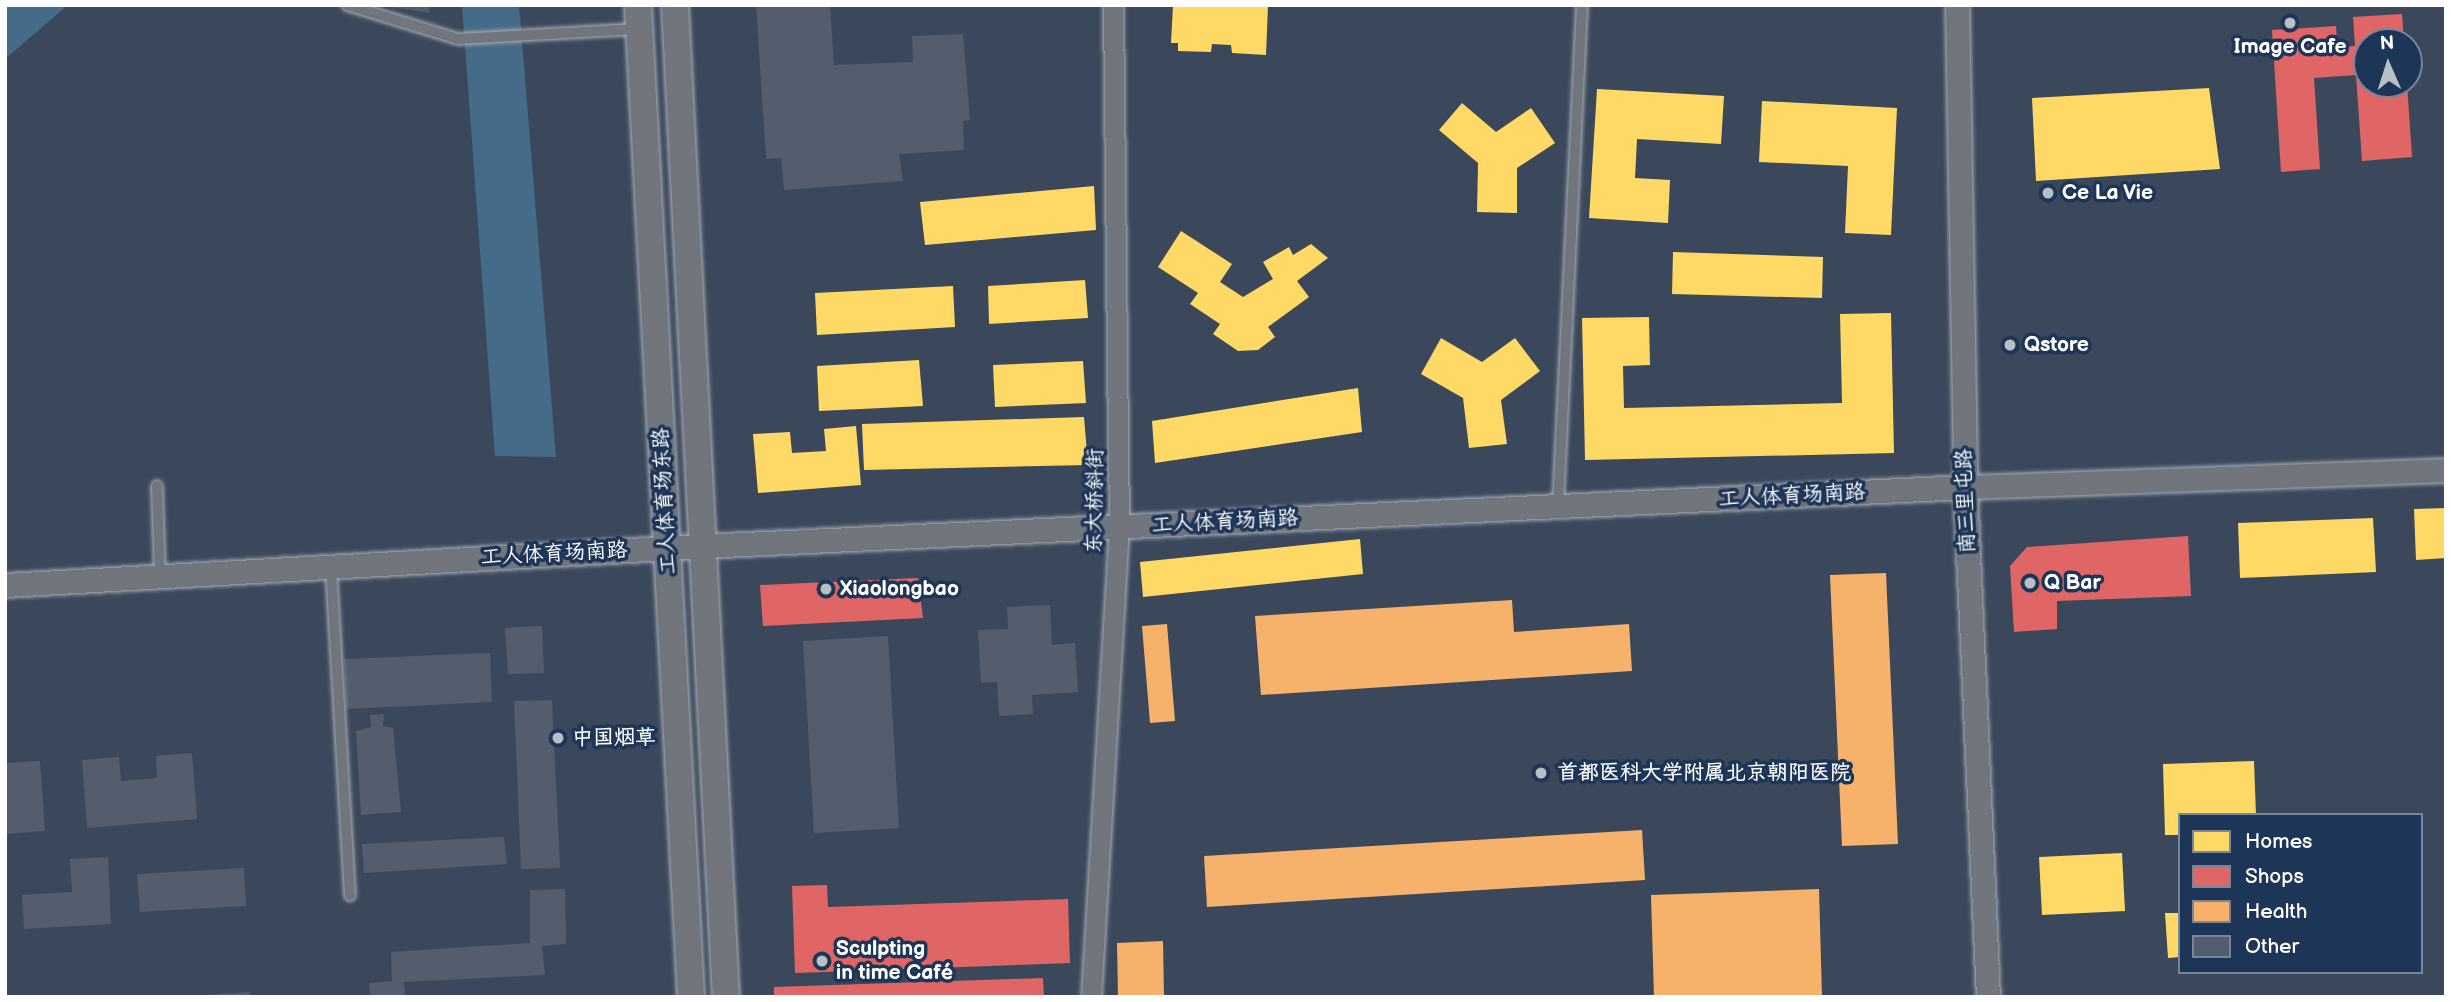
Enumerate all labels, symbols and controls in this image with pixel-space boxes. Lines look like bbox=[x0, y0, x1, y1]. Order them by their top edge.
marker: Image Cafe bbox=[2282, 15, 2298, 31]
north arrow bbox=[2353, 28, 2423, 98]
text: N bbox=[2379, 32, 2395, 55]
place label: Image Cafe bbox=[2233, 34, 2347, 60]
place label: Ce La Vie bbox=[2062, 180, 2154, 206]
marker: Ce La Vie bbox=[2040, 185, 2056, 201]
place label: Qstore bbox=[2024, 332, 2089, 358]
marker: Qstore bbox=[2002, 337, 2018, 353]
street label: 工人体育场东路 bbox=[649, 427, 681, 575]
street label: 东大桥斜街 bbox=[1081, 448, 1109, 554]
street label: 南三里屯路 bbox=[1952, 448, 1980, 554]
street label: 工人体育场南路 bbox=[1718, 480, 1866, 512]
street label: 工人体育场南路 bbox=[1151, 506, 1299, 538]
street label: 工人体育场南路 bbox=[480, 538, 628, 570]
place label: Q Bar bbox=[2044, 570, 2101, 596]
marker: Q Bar bbox=[2022, 575, 2038, 591]
place label: Xiaolongbao bbox=[840, 576, 959, 602]
marker: Xiaolongbao bbox=[818, 581, 834, 597]
place label: 中国烟草 bbox=[572, 725, 656, 751]
marker: 中国烟草 bbox=[550, 730, 566, 746]
place label: 首都医科大学附属北京朝阳医院 bbox=[1557, 760, 1851, 786]
marker: 首都医科大学附属北京朝阳医院 bbox=[1531, 763, 1551, 783]
legend bbox=[2178, 813, 2423, 974]
text: Homes bbox=[2245, 829, 2313, 854]
text: Shops bbox=[2245, 864, 2304, 889]
text: Health bbox=[2245, 899, 2307, 924]
text: Other bbox=[2245, 934, 2299, 959]
place label: Sculpting in time Café bbox=[836, 936, 953, 986]
marker: Sculpting in time Café bbox=[814, 953, 830, 969]

